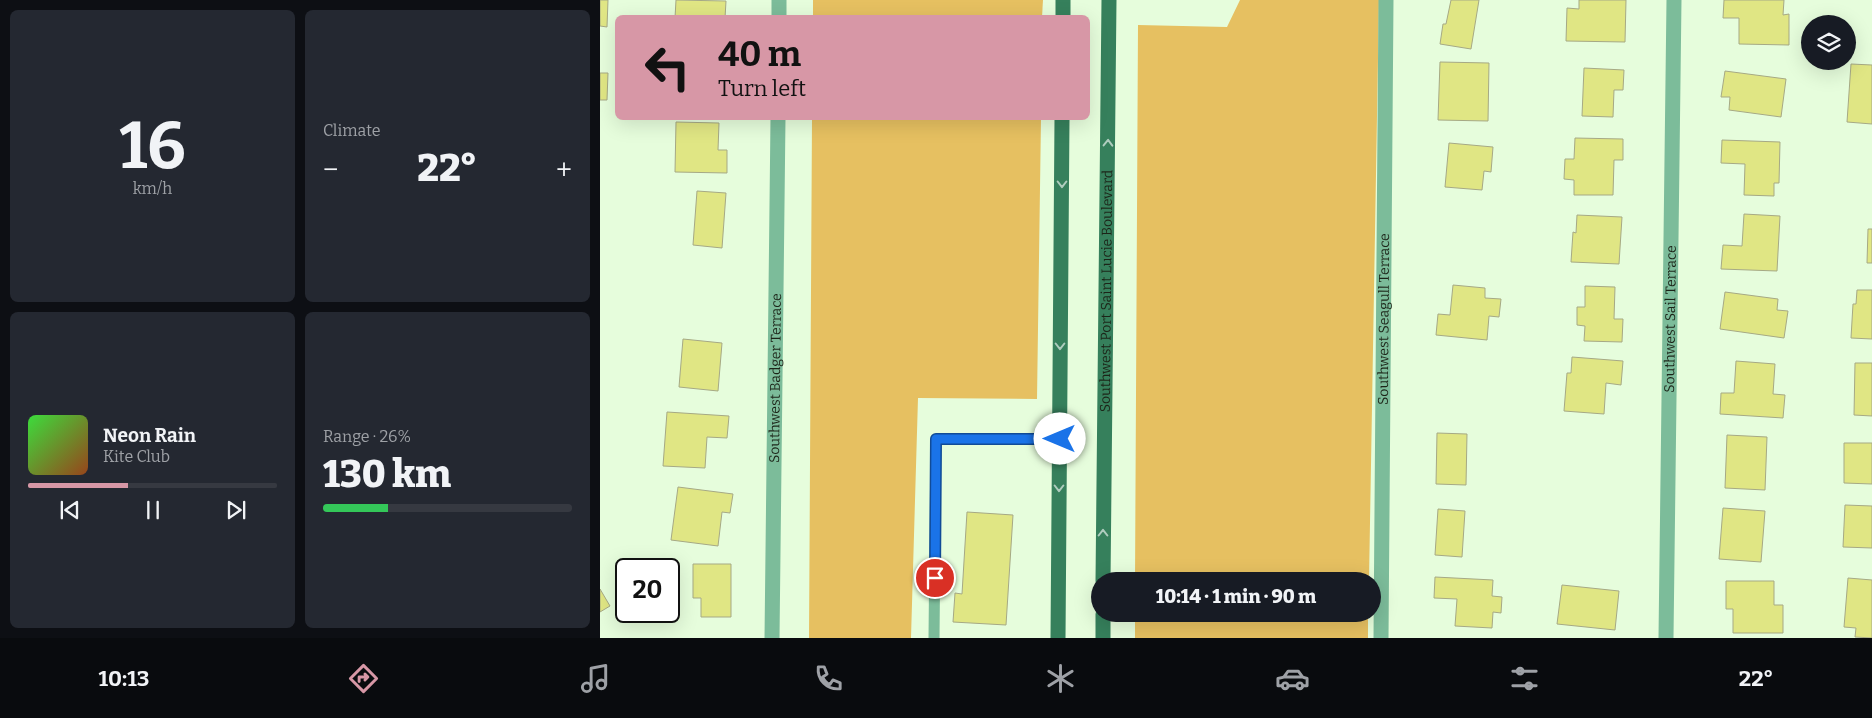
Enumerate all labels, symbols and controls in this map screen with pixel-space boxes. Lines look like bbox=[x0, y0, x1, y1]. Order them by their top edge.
map controls bbox=[1801, 15, 1856, 70]
button: layers bbox=[1801, 15, 1856, 70]
text: 40 m bbox=[718, 33, 801, 75]
icon: left bbox=[635, 35, 700, 100]
text: Turn left bbox=[718, 75, 806, 102]
text: 16 bbox=[119, 107, 186, 185]
text: Climate bbox=[323, 121, 381, 140]
one-way arrow bbox=[1103, 138, 1113, 146]
text: 22° bbox=[417, 145, 477, 191]
text: − bbox=[323, 153, 338, 186]
text: + bbox=[556, 153, 572, 186]
street label: Southwest Port Saint Lucie Boulevard bbox=[1097, 170, 1116, 412]
text: km/h bbox=[133, 179, 172, 198]
one-way arrow bbox=[1057, 180, 1067, 188]
street label: Southwest Seagull Terrace bbox=[1375, 233, 1393, 405]
street label: Southwest Sail Terrace bbox=[1661, 245, 1680, 393]
street label: Southwest Badger Terrace bbox=[766, 293, 785, 463]
one-way arrow bbox=[1055, 342, 1065, 350]
position arrow bbox=[1033, 412, 1085, 464]
text: Neon Rain bbox=[103, 424, 196, 447]
text: Range · 26% bbox=[323, 427, 411, 446]
text: Kite Club bbox=[103, 447, 170, 466]
text: 130 km bbox=[323, 451, 451, 497]
one-way arrow bbox=[1054, 484, 1064, 492]
icon: previous bbox=[56, 496, 84, 524]
icon: pause bbox=[139, 496, 167, 524]
icon: next bbox=[222, 496, 250, 524]
one-way arrow bbox=[1098, 528, 1108, 536]
pin bbox=[914, 557, 956, 599]
speed limit sign: 20 bbox=[615, 558, 680, 623]
icon: arrive bbox=[921, 564, 949, 592]
text: 10:14 · 1 min · 90 m bbox=[1156, 585, 1316, 608]
icon: directions bbox=[346, 661, 381, 696]
icon: music bbox=[578, 661, 613, 696]
icon: phone bbox=[811, 661, 846, 696]
icon: climate bbox=[1043, 661, 1078, 696]
icon: car bbox=[1275, 661, 1310, 696]
icon: filters bbox=[1507, 661, 1542, 696]
text: 10:13 bbox=[99, 665, 149, 692]
text: 22° bbox=[1739, 665, 1773, 692]

